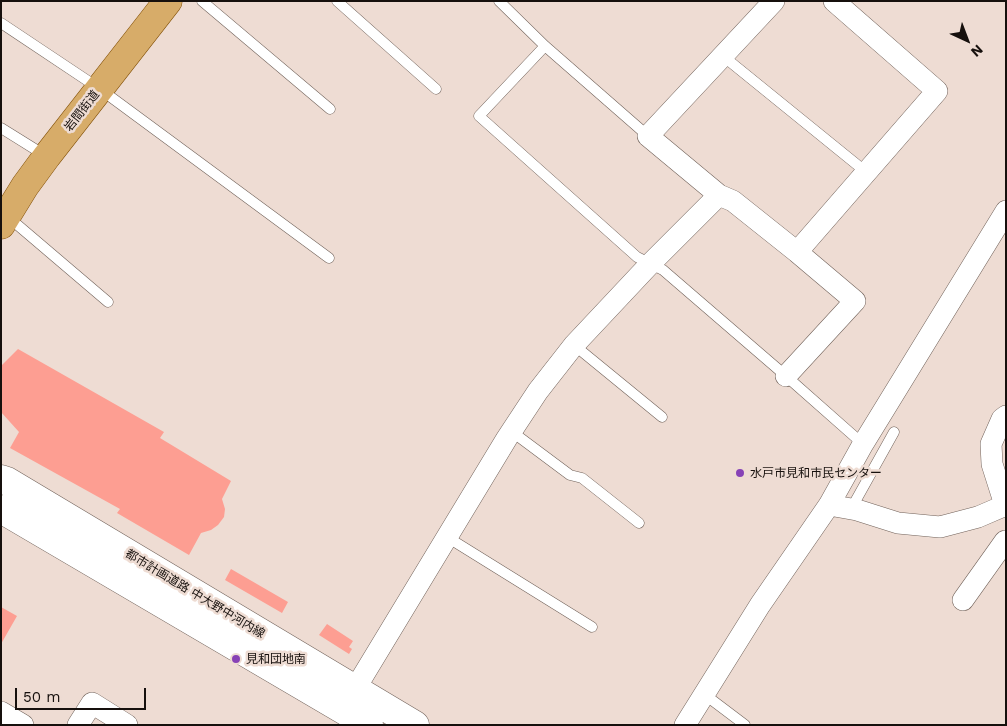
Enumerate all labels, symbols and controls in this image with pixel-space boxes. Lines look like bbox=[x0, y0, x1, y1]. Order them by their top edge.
north arrow bbox=[942, 15, 992, 65]
text: N bbox=[968, 42, 986, 60]
street label: 岩間街道 bbox=[62, 88, 102, 134]
place label: 水戸市見和市民センター bbox=[750, 466, 882, 480]
marker: 水戸市見和市民センター bbox=[734, 467, 746, 479]
street label: 都市計画道路 中大野中河内線 bbox=[123, 547, 267, 641]
place label: 見和団地南 bbox=[246, 652, 306, 666]
marker: 見和団地南 bbox=[230, 653, 242, 665]
scale bar bbox=[18, 678, 149, 710]
text: 50 m bbox=[23, 688, 60, 706]

